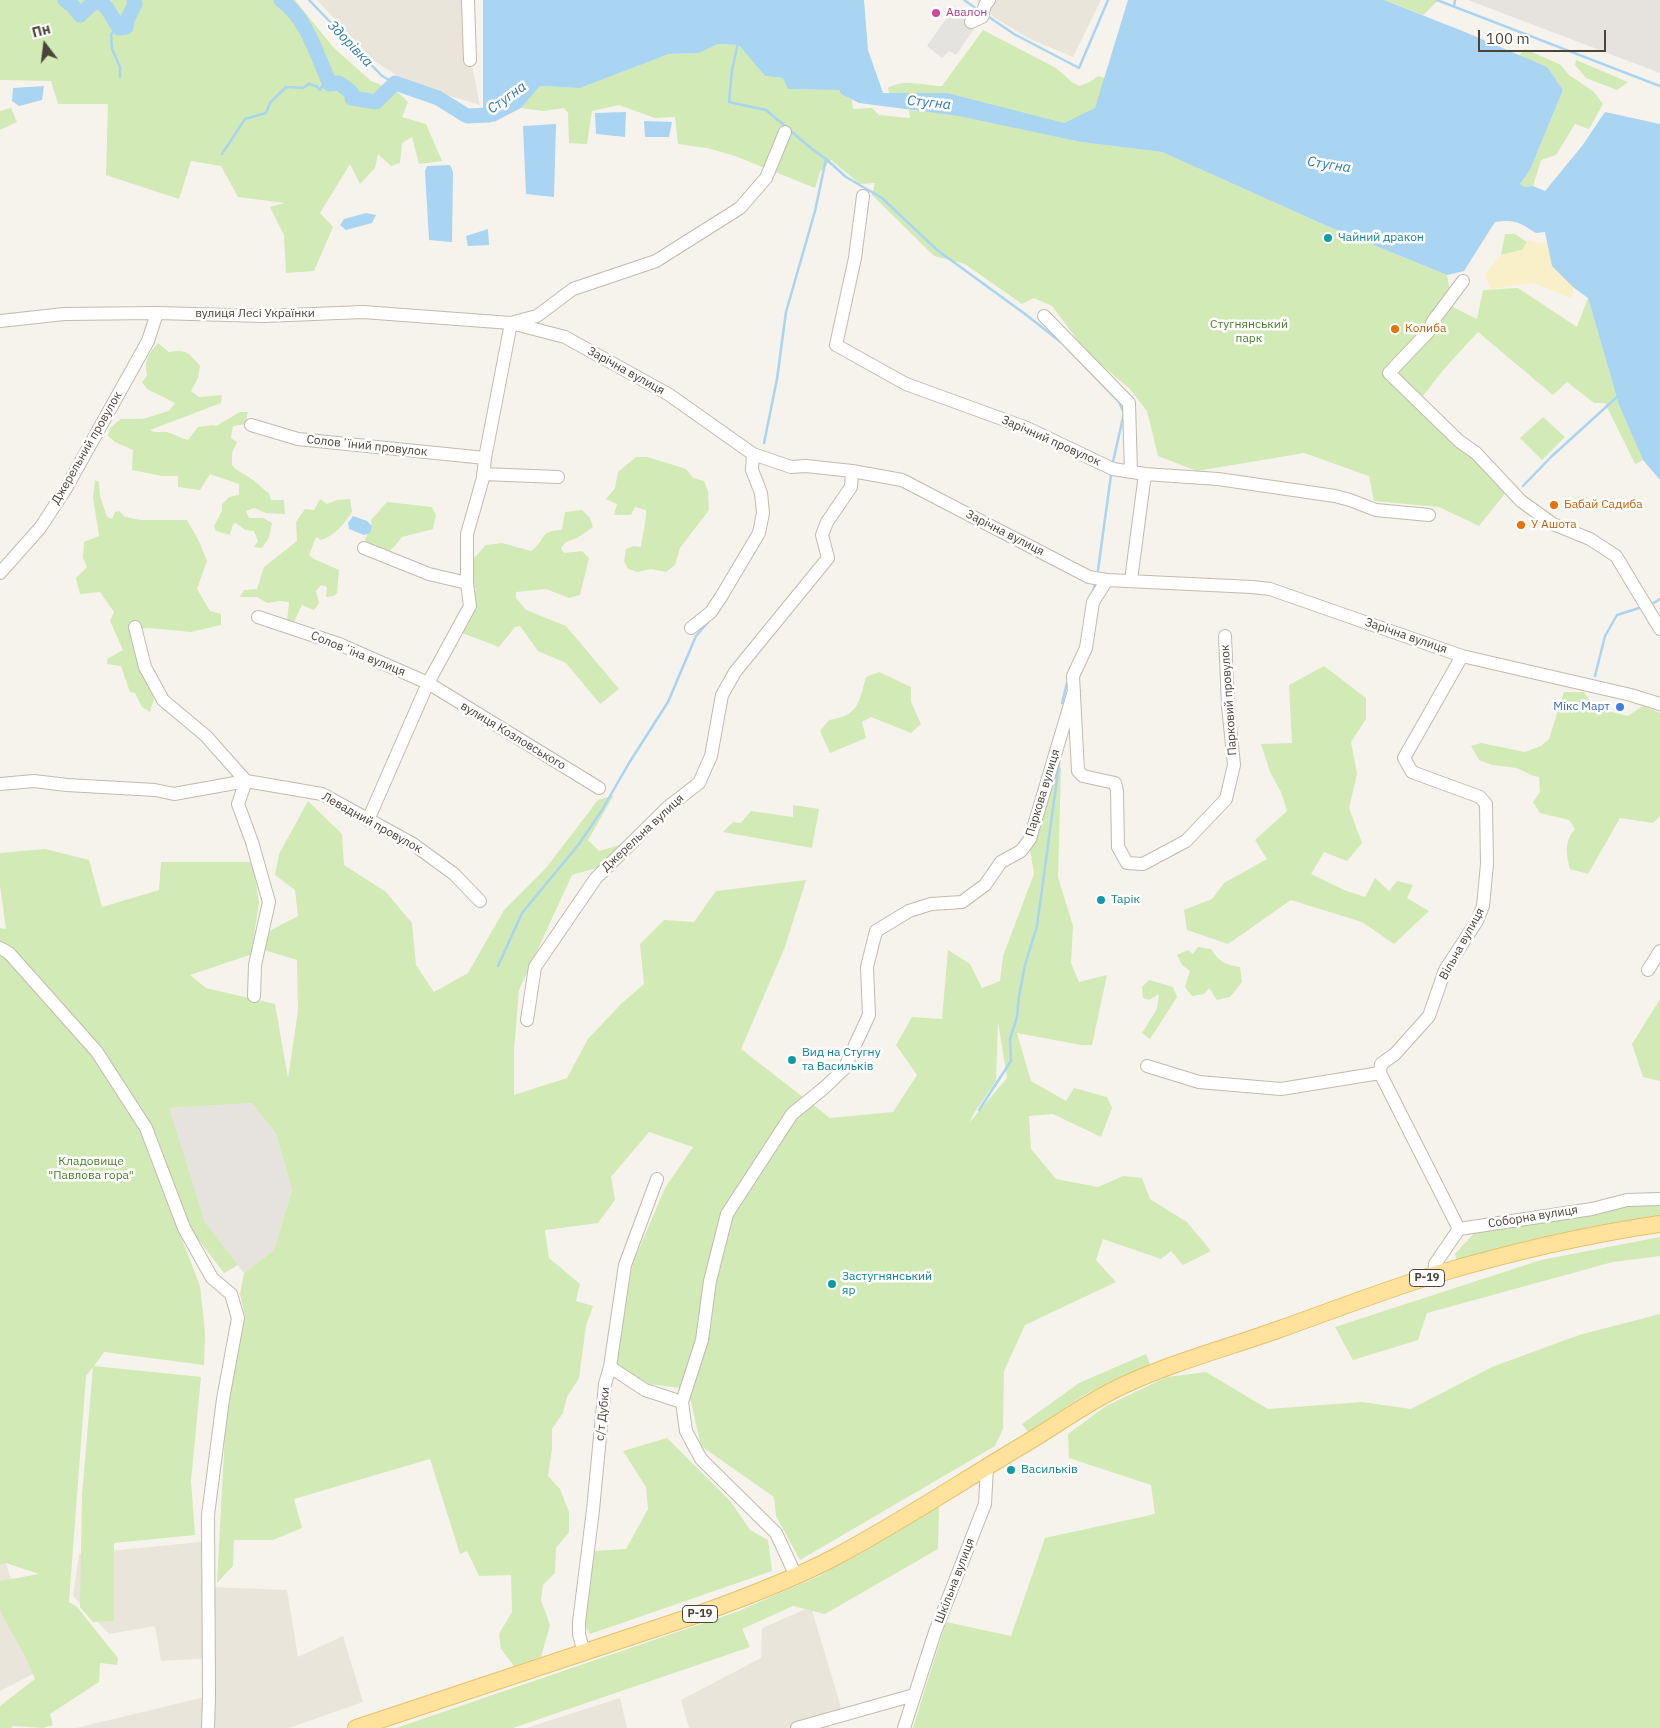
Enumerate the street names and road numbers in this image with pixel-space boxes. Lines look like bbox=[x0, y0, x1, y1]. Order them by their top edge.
street label: вулиця Лесі Українки bbox=[195, 307, 315, 321]
street label: Зарічна вулиця bbox=[585, 344, 667, 398]
street label: Джерельний провулок bbox=[49, 389, 125, 507]
street label: Зарічний провулок bbox=[999, 413, 1103, 469]
street label: Соловʼїний провулок bbox=[306, 432, 428, 460]
street label: Зарічна вулиця bbox=[963, 507, 1047, 559]
street label: Зарічна вулиця bbox=[1363, 615, 1449, 657]
street label: Соловʼїна вулиця bbox=[309, 628, 407, 680]
street label: Парковий провулок bbox=[1218, 644, 1240, 756]
street label: вулиця Козловського bbox=[458, 699, 568, 773]
street label: Паркова вулиця bbox=[1023, 748, 1063, 838]
street label: Левадний провулок bbox=[319, 789, 425, 857]
street label: Джерельна вулиця bbox=[599, 791, 687, 875]
street label: Вільна вулиця bbox=[1436, 906, 1488, 982]
street label: Соборна вулиця bbox=[1487, 1203, 1579, 1231]
road number: Р-19 bbox=[1410, 1270, 1444, 1286]
street label: с/т Дубки bbox=[593, 1386, 613, 1442]
street label: Шкільна вулиця bbox=[932, 1536, 978, 1626]
road number: Р-19 bbox=[682, 1606, 718, 1622]

